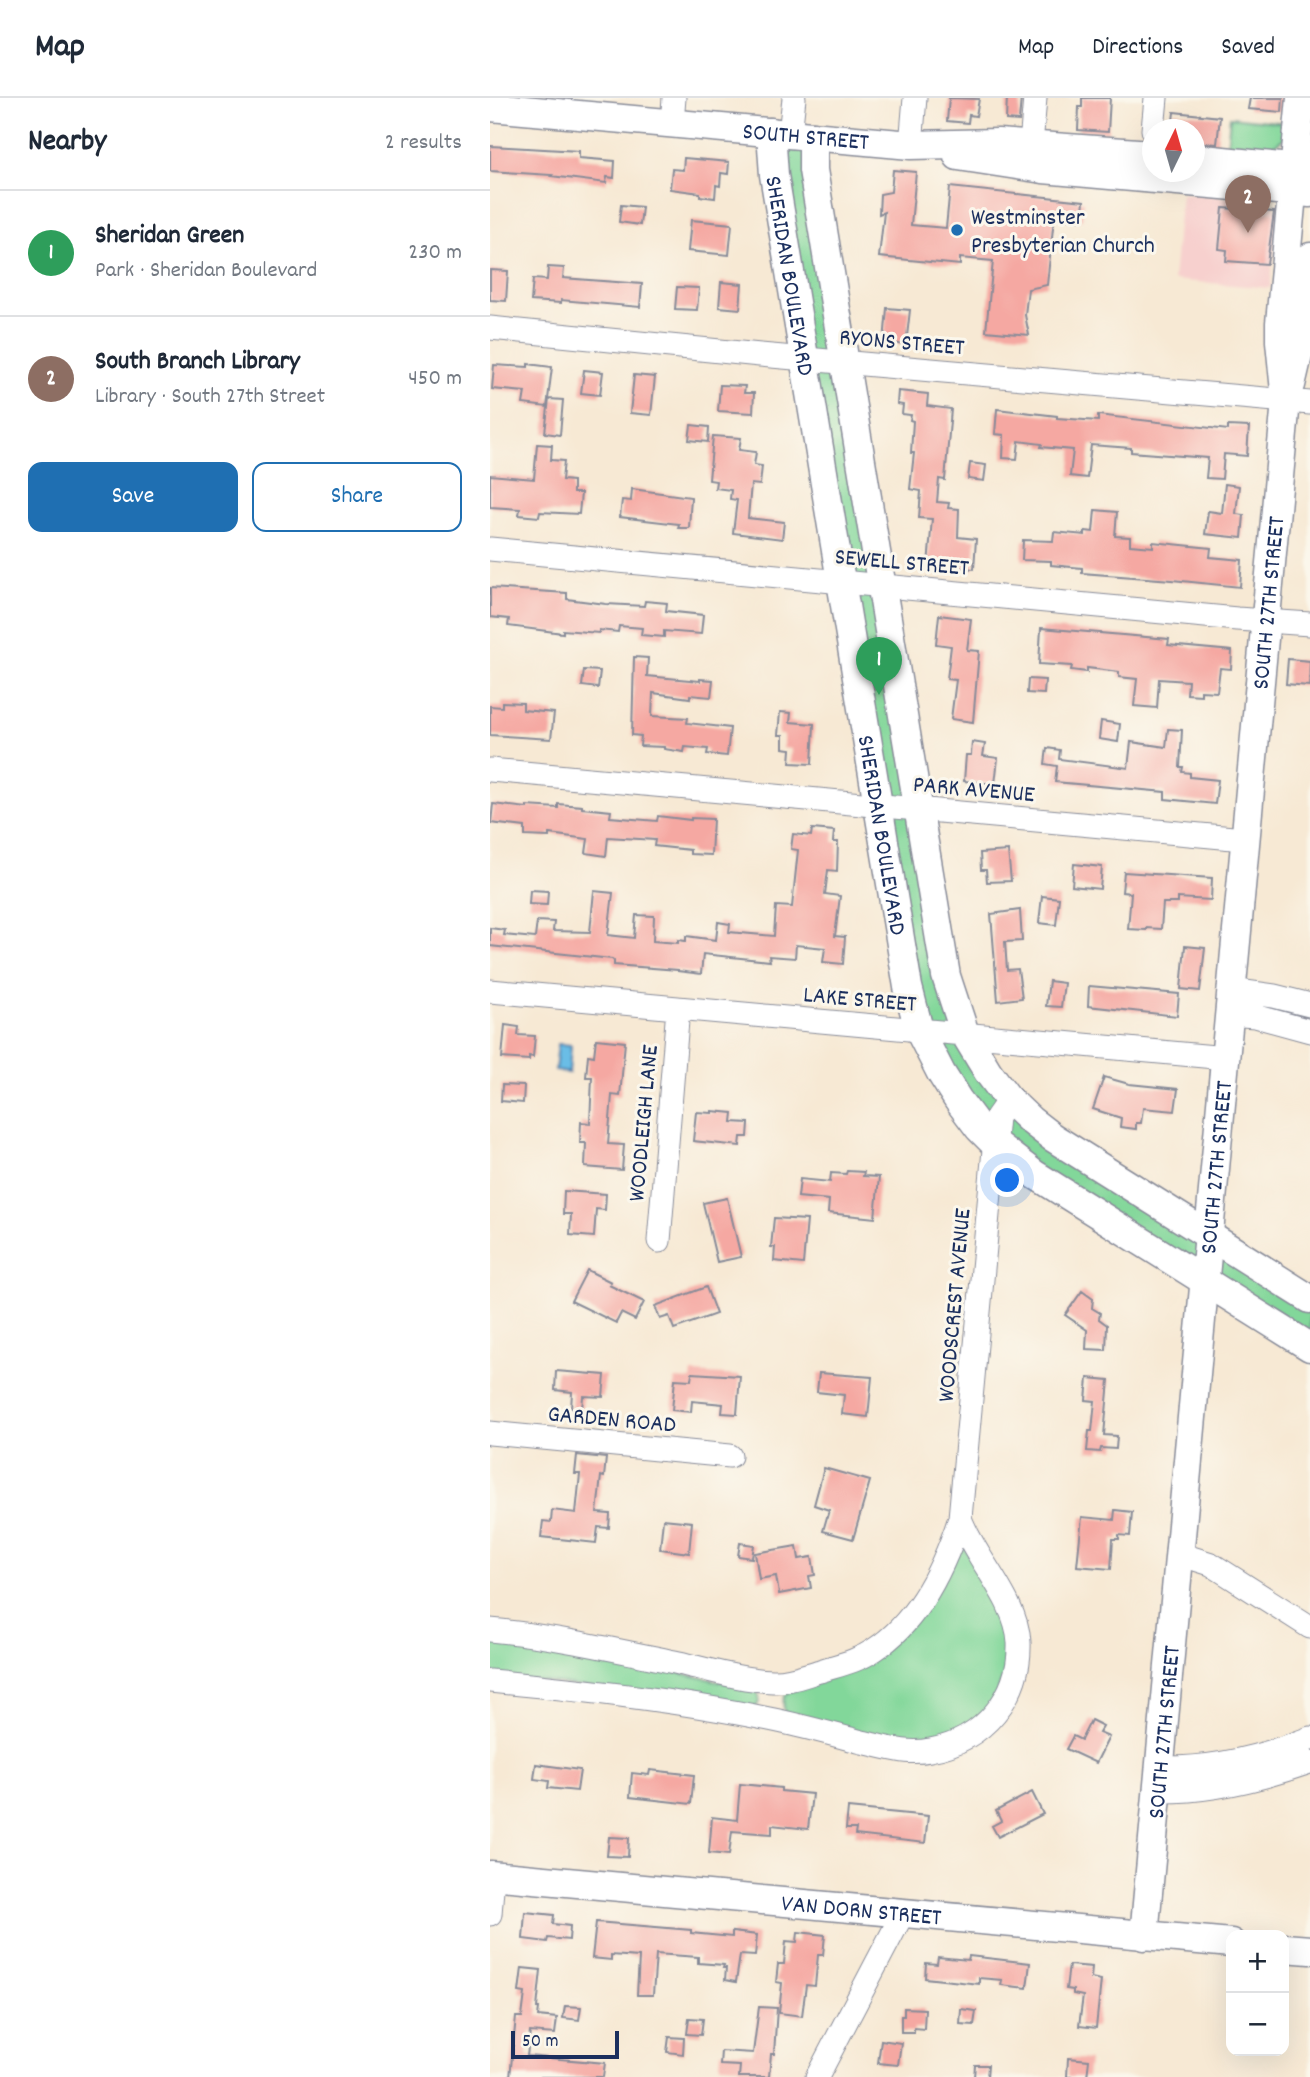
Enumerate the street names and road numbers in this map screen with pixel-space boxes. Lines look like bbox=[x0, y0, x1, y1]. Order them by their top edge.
street label: SOUTH STREET bbox=[741, 116, 870, 161]
street label: SHERIDAN BOULEVARD bbox=[754, 174, 821, 378]
street label: RYONS STREET bbox=[838, 322, 966, 366]
street label: SOUTH 27TH STREET bbox=[1245, 514, 1295, 691]
street label: SEWELL STREET bbox=[833, 541, 971, 587]
street label: SHERIDAN BOULEVARD bbox=[847, 733, 913, 938]
street label: PARK AVENUE bbox=[911, 769, 1036, 813]
street label: LAKE STREET bbox=[802, 979, 918, 1023]
street label: WOODLEIGH LANE bbox=[621, 1043, 669, 1203]
street label: SOUTH 27TH STREET bbox=[1193, 1079, 1243, 1256]
street label: WOODSCREST AVENUE bbox=[931, 1207, 981, 1404]
street label: GARDEN ROAD bbox=[546, 1398, 677, 1444]
street label: SOUTH 27TH STREET bbox=[1141, 1644, 1191, 1820]
street label: VAN DORN STREET bbox=[780, 1888, 943, 1936]

